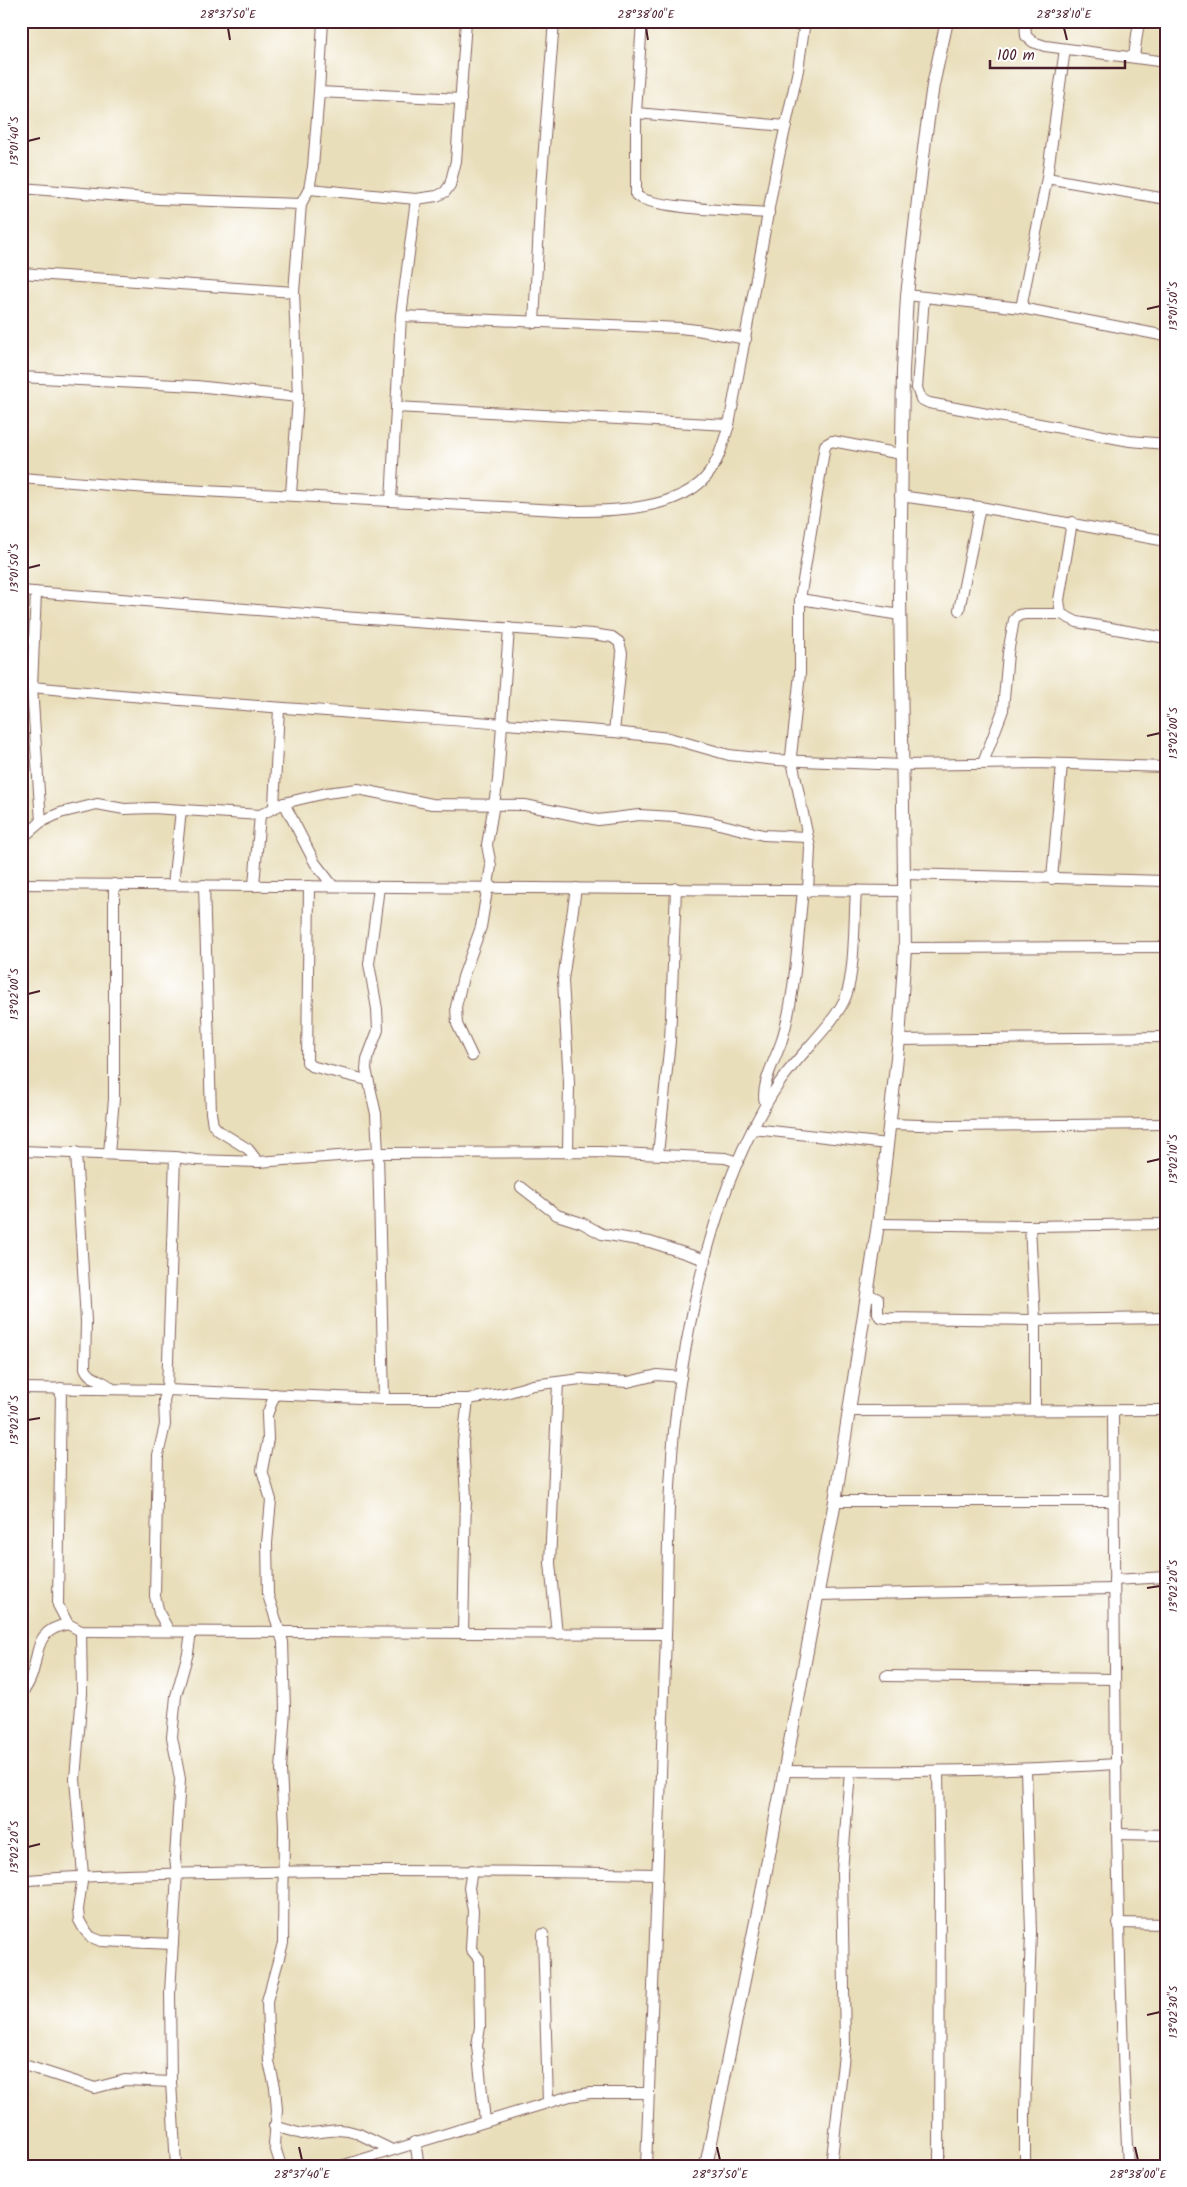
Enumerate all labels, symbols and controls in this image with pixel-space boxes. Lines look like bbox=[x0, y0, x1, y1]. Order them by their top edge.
text: 28°37'50"E bbox=[200, 5, 257, 24]
text: 28°38'00"E bbox=[617, 5, 676, 24]
text: 28°38'10"E bbox=[1037, 5, 1092, 24]
scale bar bbox=[990, 38, 1124, 70]
text: 100 m bbox=[997, 44, 1035, 68]
text: 13°01'40"S bbox=[5, 116, 24, 166]
text: 13°01'50"S bbox=[1164, 281, 1183, 330]
text: 13°01'50"S bbox=[5, 543, 24, 592]
text: 13°02'00"S bbox=[1164, 707, 1183, 759]
text: 13°02'00"S bbox=[5, 968, 24, 1020]
text: 13°02'10"S bbox=[1164, 1134, 1183, 1184]
text: 13°02'10"S bbox=[5, 1395, 24, 1445]
text: 13°02'20"S bbox=[1164, 1559, 1183, 1612]
text: 13°02'20"S bbox=[5, 1820, 24, 1873]
text: 13°02'30"S bbox=[1164, 1985, 1183, 2038]
text: 28°37'40"E bbox=[274, 2165, 331, 2184]
text: 28°37'50"E bbox=[692, 2165, 749, 2184]
text: 28°38'00"E bbox=[1109, 2165, 1168, 2184]

